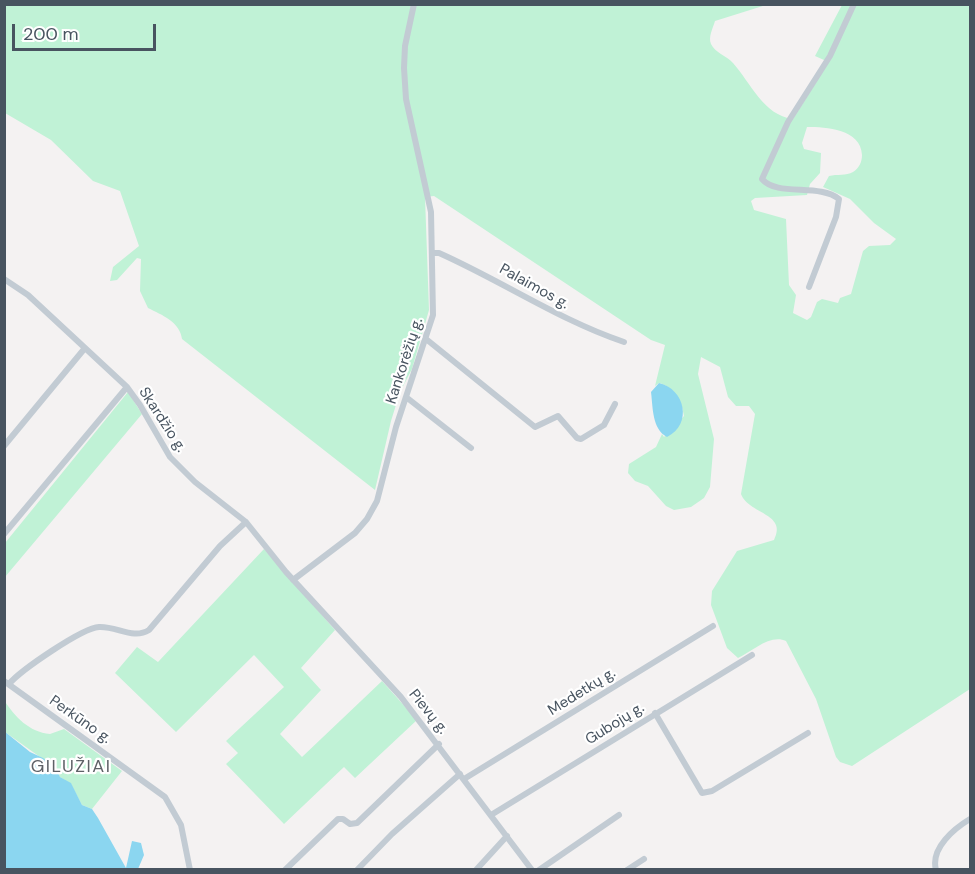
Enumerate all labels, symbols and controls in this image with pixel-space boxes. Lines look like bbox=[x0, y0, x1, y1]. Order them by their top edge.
scale bar bbox=[15, 12, 159, 50]
text: 200 m bbox=[23, 22, 79, 46]
street label: Palaimos g. bbox=[496, 261, 572, 313]
street label: Kankorėžių g. bbox=[383, 316, 427, 406]
street label: Skardžio g. bbox=[134, 384, 190, 456]
street label: Medetkų g. bbox=[545, 664, 619, 720]
street label: Pievų g. bbox=[405, 686, 451, 738]
street label: Perkūno g. bbox=[46, 692, 114, 748]
street label: Gubojų g. bbox=[582, 699, 648, 749]
district label: GILUŽIAI bbox=[31, 756, 111, 778]

